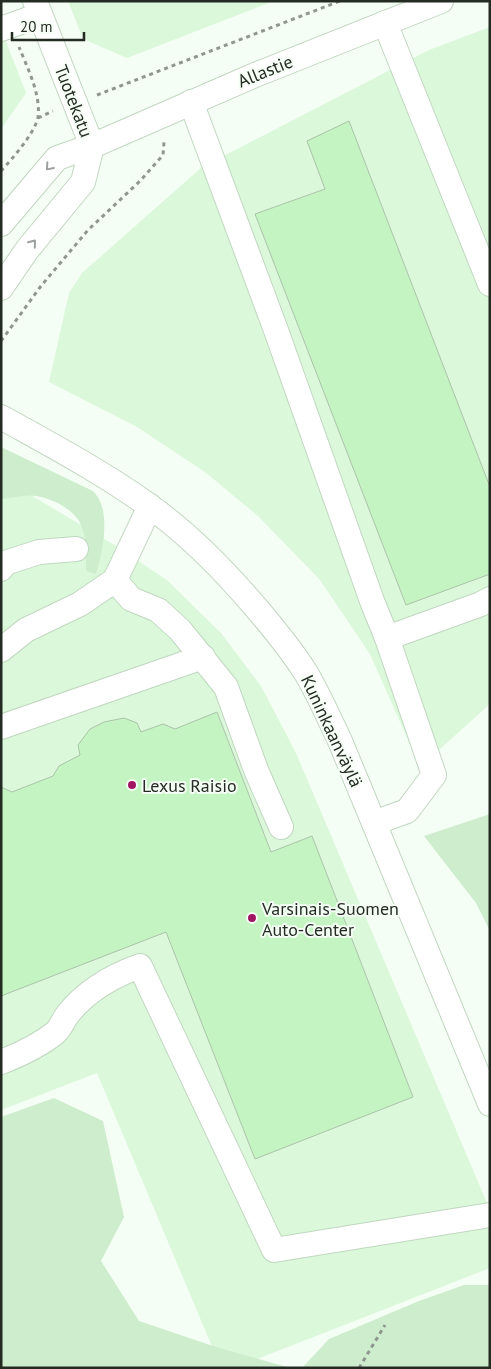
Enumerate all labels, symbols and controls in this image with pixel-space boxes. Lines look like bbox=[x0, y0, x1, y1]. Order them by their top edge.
scale bar bbox=[12, 10, 85, 42]
text: 20 m bbox=[20, 17, 53, 36]
street label: Allastie bbox=[234, 50, 296, 92]
street label: Tuotekatu bbox=[50, 61, 98, 141]
one-way arrow bbox=[46, 161, 55, 170]
one-way arrow bbox=[27, 240, 35, 249]
street label: Kuninkaanväylä bbox=[296, 671, 368, 791]
place label: Lexus Raisio bbox=[142, 774, 237, 797]
marker: Lexus Raisio bbox=[126, 779, 138, 791]
place label: Varsinais-Suomen Auto-Center bbox=[261, 897, 399, 941]
marker: Varsinais-Suomen Auto-Center bbox=[246, 912, 258, 924]

